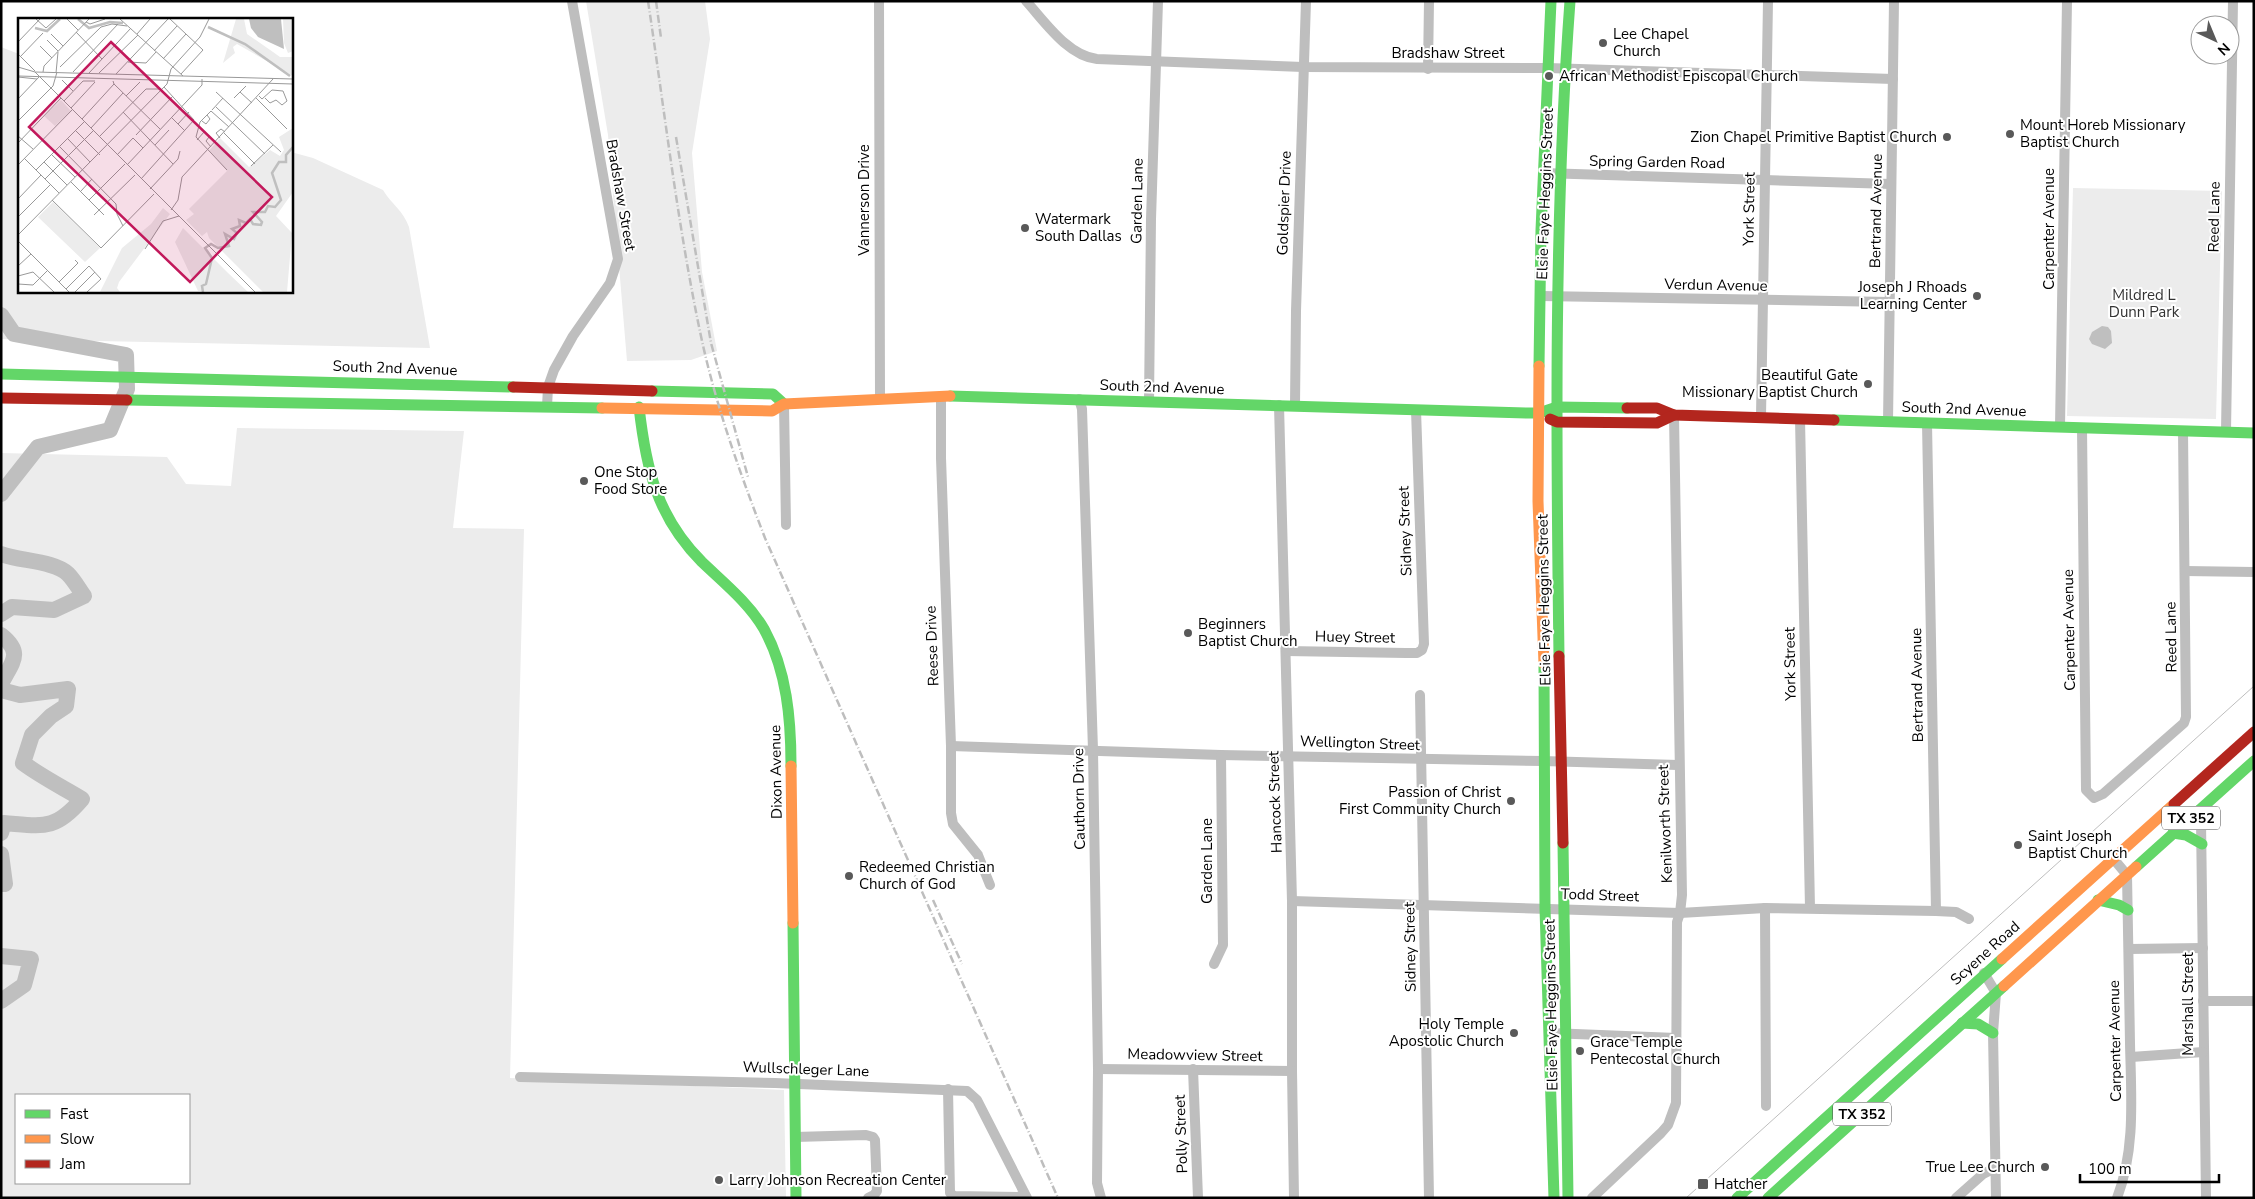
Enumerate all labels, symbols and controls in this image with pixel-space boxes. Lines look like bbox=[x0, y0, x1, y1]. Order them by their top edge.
north arrow bbox=[2190, 15, 2240, 65]
inset map bbox=[18, 18, 292, 292]
place label: Lee Chapel Church bbox=[1613, 24, 1689, 61]
marker: Lee Chapel Church bbox=[1597, 37, 1609, 49]
text: N bbox=[2213, 39, 2234, 59]
street label: Bradshaw Street bbox=[1391, 43, 1505, 63]
place label: African Methodist Episcopal Church bbox=[1559, 66, 1798, 86]
marker: African Methodist Episcopal Church bbox=[1543, 70, 1555, 82]
street label: Elsie Faye Heggins Street bbox=[1532, 107, 1558, 280]
place label: Mount Horeb Missionary Baptist Church bbox=[2020, 115, 2186, 152]
place label: Zion Chapel Primitive Baptist Church bbox=[1690, 127, 1937, 147]
marker: Mount Horeb Missionary Baptist Church bbox=[2004, 128, 2016, 140]
marker: Zion Chapel Primitive Baptist Church bbox=[1941, 131, 1953, 143]
street label: Bradshaw Street bbox=[601, 138, 641, 253]
street label: Vannerson Drive bbox=[854, 144, 874, 257]
street label: Goldspier Drive bbox=[1272, 150, 1296, 256]
street label: Spring Garden Road bbox=[1589, 151, 1725, 173]
street label: Bertrand Avenue bbox=[1865, 154, 1887, 268]
street label: Garden Lane bbox=[1126, 158, 1148, 244]
street label: Carpenter Avenue bbox=[2039, 168, 2059, 290]
street label: York Street bbox=[1738, 171, 1760, 247]
street label: Reed Lane bbox=[2203, 181, 2225, 253]
place label: Watermark South Dallas bbox=[1035, 209, 1122, 246]
marker: Watermark South Dallas bbox=[1019, 222, 1031, 234]
street label: Verdun Avenue bbox=[1663, 274, 1768, 296]
place label: Joseph J Rhoads Learning Center bbox=[1857, 277, 1968, 314]
park label: Mildred L Dunn Park bbox=[2109, 285, 2180, 322]
marker: Joseph J Rhoads Learning Center bbox=[1971, 290, 1983, 302]
street label: South 2nd Avenue bbox=[332, 356, 458, 380]
place label: Beautiful Gate Missionary Baptist Church bbox=[1682, 365, 1858, 402]
street label: South 2nd Avenue bbox=[1099, 375, 1225, 399]
marker: Beautiful Gate Missionary Baptist Church bbox=[1862, 378, 1874, 390]
street label: South 2nd Avenue bbox=[1901, 397, 2027, 421]
place label: One Stop Food Store bbox=[594, 462, 667, 499]
marker: One Stop Food Store bbox=[578, 475, 590, 487]
street label: Sidney Street bbox=[1393, 485, 1417, 577]
street label: Elsie Faye Heggins Street bbox=[1532, 513, 1555, 686]
street label: Carpenter Avenue bbox=[2058, 569, 2080, 691]
street label: Reed Lane bbox=[2160, 601, 2182, 673]
street label: Reese Drive bbox=[921, 605, 943, 687]
place label: Beginners Baptist Church bbox=[1198, 614, 1298, 651]
street label: Huey Street bbox=[1315, 626, 1396, 648]
street label: York Street bbox=[1779, 626, 1801, 702]
marker: Beginners Baptist Church bbox=[1182, 627, 1194, 639]
street label: Bertrand Avenue bbox=[1906, 628, 1928, 742]
street label: Dixon Avenue bbox=[765, 725, 787, 819]
street label: Wellington Street bbox=[1300, 731, 1421, 755]
street label: Cauthorn Drive bbox=[1068, 748, 1090, 850]
street label: Hancock Street bbox=[1263, 750, 1287, 853]
street label: Kenilworth Street bbox=[1653, 764, 1677, 884]
place label: Passion of Christ First Community Church bbox=[1339, 782, 1502, 819]
marker: Passion of Christ First Community Church bbox=[1505, 795, 1517, 807]
road number: TX 352 bbox=[2162, 806, 2220, 830]
street label: Garden Lane bbox=[1197, 818, 1217, 904]
place label: Saint Joseph Baptist Church bbox=[2028, 826, 2128, 863]
marker: Saint Joseph Baptist Church bbox=[2012, 839, 2024, 851]
place label: Redeemed Christian Church of God bbox=[859, 857, 995, 894]
marker: Redeemed Christian Church of God bbox=[843, 870, 855, 882]
street label: Todd Street bbox=[1560, 884, 1640, 906]
street label: Sidney Street bbox=[1399, 901, 1421, 992]
street label: Scyene Road bbox=[1946, 916, 2024, 990]
street label: Elsie Faye Heggins Street bbox=[1539, 918, 1562, 1091]
street label: Marshall Street bbox=[2178, 952, 2198, 1056]
street label: Carpenter Avenue bbox=[2104, 980, 2126, 1102]
place label: Holy Temple Apostolic Church bbox=[1389, 1014, 1504, 1051]
marker: Holy Temple Apostolic Church bbox=[1508, 1027, 1520, 1039]
place label: Grace Temple Pentecostal Church bbox=[1590, 1032, 1720, 1069]
street label: Meadowview Street bbox=[1127, 1044, 1263, 1066]
marker: Grace Temple Pentecostal Church bbox=[1574, 1045, 1586, 1057]
street label: Wullschleger Lane bbox=[742, 1057, 870, 1081]
legend bbox=[15, 1094, 190, 1184]
street label: Polly Street bbox=[1170, 1094, 1192, 1174]
road number: TX 352 bbox=[1833, 1102, 1891, 1126]
text: Fast bbox=[60, 1104, 89, 1124]
text: Slow bbox=[60, 1129, 95, 1149]
scale bar bbox=[2080, 1152, 2219, 1184]
text: Jam bbox=[59, 1154, 86, 1174]
place label: True Lee Church bbox=[1926, 1157, 2035, 1177]
text: 100 m bbox=[2088, 1159, 2132, 1179]
marker: True Lee Church bbox=[2039, 1161, 2051, 1173]
place label: Larry Johnson Recreation Center bbox=[729, 1170, 947, 1190]
marker: Larry Johnson Recreation Center bbox=[713, 1174, 725, 1186]
place label: Hatcher bbox=[1714, 1174, 1768, 1194]
marker: Hatcher bbox=[1696, 1177, 1710, 1191]

